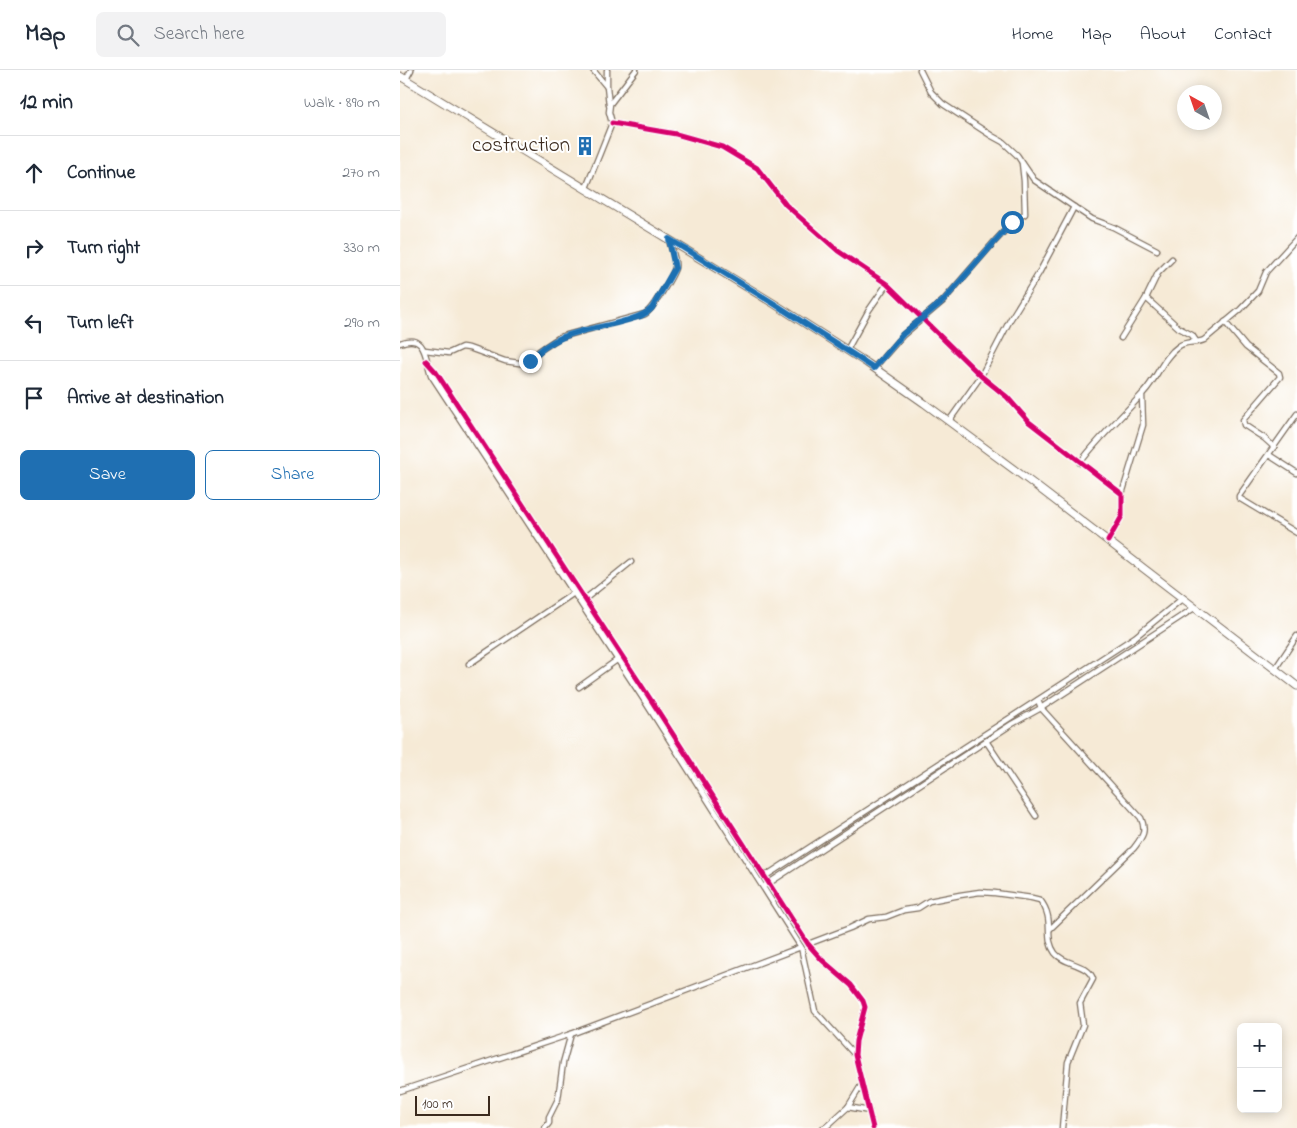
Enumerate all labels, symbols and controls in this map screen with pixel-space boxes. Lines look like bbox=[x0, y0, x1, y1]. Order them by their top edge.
search box bbox=[96, 12, 446, 57]
text: Map bbox=[25, 17, 66, 52]
icon: search bbox=[114, 21, 142, 49]
text: Search here bbox=[154, 21, 245, 48]
text: Home bbox=[1012, 22, 1053, 48]
text: Map bbox=[1081, 22, 1112, 48]
text: About bbox=[1140, 22, 1186, 48]
text: Contact bbox=[1214, 22, 1272, 48]
north arrow bbox=[1177, 85, 1222, 130]
text: 12 min bbox=[20, 88, 73, 118]
text: Walk · 890 m bbox=[304, 91, 380, 115]
place label: costruction bbox=[472, 131, 570, 161]
building icon: costruction bbox=[574, 135, 596, 157]
icon: ahead bbox=[20, 159, 48, 187]
text: Continue bbox=[67, 160, 135, 187]
text: 270 m bbox=[342, 161, 380, 185]
route start bbox=[1001, 211, 1024, 234]
icon: right bbox=[20, 234, 48, 262]
text: Turn right bbox=[67, 235, 140, 262]
text: 330 m bbox=[343, 236, 380, 260]
icon: left bbox=[20, 309, 48, 337]
text: Turn left bbox=[67, 310, 134, 337]
text: 290 m bbox=[344, 311, 380, 335]
route end bbox=[519, 350, 542, 373]
icon: arrive bbox=[20, 384, 48, 412]
text: Arrive at destination bbox=[67, 385, 224, 412]
button: Save bbox=[20, 450, 195, 500]
button: Share bbox=[205, 450, 380, 500]
map controls bbox=[1237, 1023, 1282, 1113]
button: + bbox=[1237, 1023, 1282, 1068]
button: − bbox=[1237, 1068, 1282, 1113]
scale bar bbox=[415, 1093, 490, 1116]
text: 100 m bbox=[422, 1094, 453, 1115]

